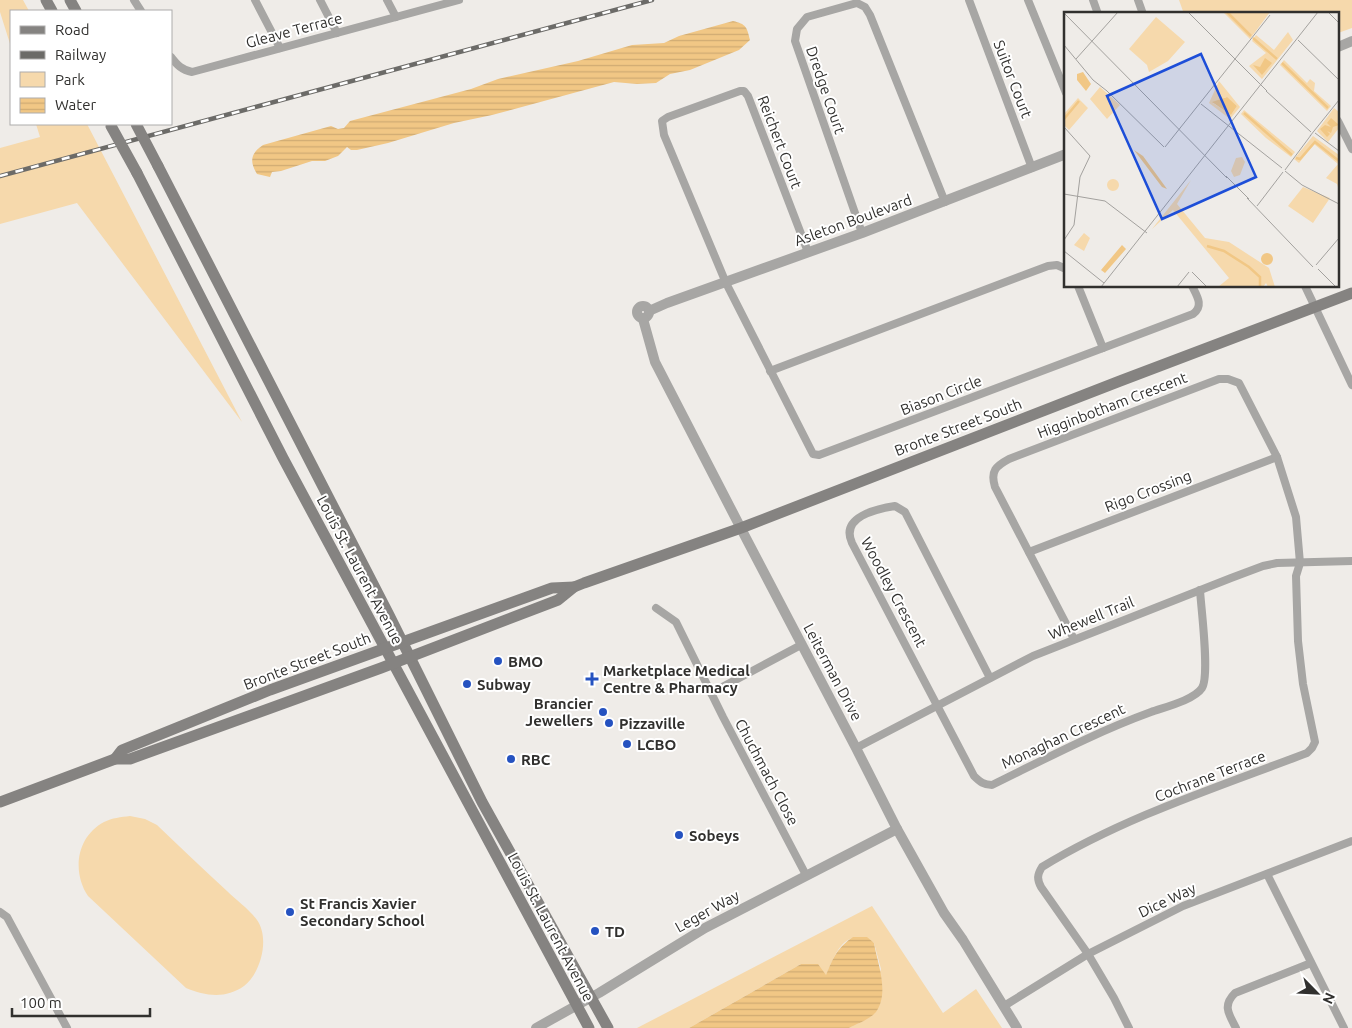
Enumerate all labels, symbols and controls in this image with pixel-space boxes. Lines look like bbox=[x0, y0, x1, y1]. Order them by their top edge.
street label: Gleave Terrace bbox=[244, 9, 344, 51]
legend bbox=[10, 10, 172, 125]
inset map bbox=[1064, 12, 1340, 288]
text: Road bbox=[55, 21, 90, 38]
street label: Suitor Court bbox=[990, 38, 1036, 120]
street label: Dredge Court bbox=[803, 44, 849, 136]
text: Railway bbox=[55, 46, 106, 63]
text: Park bbox=[55, 71, 85, 88]
street label: Reichert Court bbox=[754, 93, 806, 191]
text: Water bbox=[55, 96, 96, 113]
street label: Asleton Boulevard bbox=[792, 191, 914, 249]
street label: Higginbotham Crescent bbox=[1035, 369, 1189, 441]
street label: Biason Circle bbox=[898, 372, 984, 418]
street label: Bronte Street South bbox=[892, 395, 1024, 459]
street label: Rigo Crossing bbox=[1102, 467, 1194, 515]
street label: Louis St. Laurent Avenue bbox=[314, 493, 406, 647]
street label: Woodley Crescent bbox=[858, 534, 930, 650]
street label: Whewell Trail bbox=[1046, 593, 1136, 643]
street label: Leiterman Drive bbox=[800, 621, 866, 723]
street label: Bronte Street South bbox=[241, 629, 373, 693]
place label: BMO bbox=[508, 653, 543, 670]
marker: BMO bbox=[492, 655, 504, 667]
place label: Marketplace Medical Centre & Pharmacy bbox=[603, 662, 750, 696]
marker: Marketplace Medical Centre & Pharmacy bbox=[585, 672, 599, 686]
place label: Subway bbox=[477, 676, 531, 693]
marker: Subway bbox=[461, 678, 473, 690]
place label: Brancier Jewellers bbox=[525, 695, 594, 729]
street label: Monaghan Crescent bbox=[999, 700, 1128, 772]
marker: Brancier Jewellers bbox=[597, 706, 609, 718]
place label: Pizzaville bbox=[619, 715, 685, 732]
street label: Chuchmach Close bbox=[732, 716, 802, 828]
marker: Pizzaville bbox=[603, 717, 615, 729]
place label: LCBO bbox=[637, 736, 676, 753]
marker: LCBO bbox=[621, 738, 633, 750]
street label: Cochrane Terrace bbox=[1152, 747, 1268, 805]
place label: RBC bbox=[521, 751, 551, 768]
marker: RBC bbox=[505, 753, 517, 765]
place label: Sobeys bbox=[689, 827, 739, 844]
marker: Sobeys bbox=[673, 829, 685, 841]
street label: Louis St. Laurent Avenue bbox=[505, 850, 597, 1004]
street label: Dice Way bbox=[1136, 879, 1198, 921]
street label: Leger Way bbox=[672, 886, 742, 936]
place label: St Francis Xavier Secondary School bbox=[300, 895, 425, 929]
marker: St Francis Xavier Secondary School bbox=[284, 906, 296, 918]
place label: TD bbox=[605, 923, 625, 940]
marker: TD bbox=[589, 925, 601, 937]
north arrow bbox=[1292, 968, 1342, 1018]
scale bar bbox=[12, 986, 150, 1018]
text: N bbox=[1319, 990, 1338, 1006]
text: 100 m bbox=[20, 994, 62, 1011]

